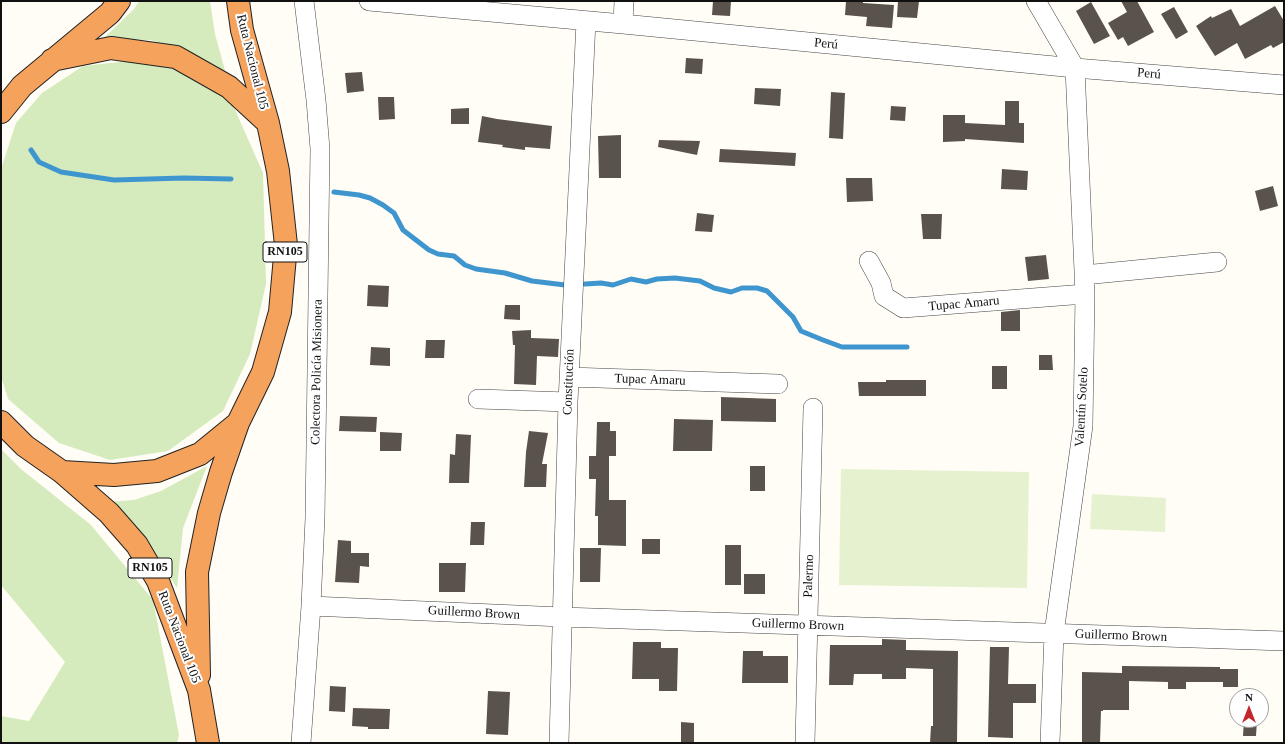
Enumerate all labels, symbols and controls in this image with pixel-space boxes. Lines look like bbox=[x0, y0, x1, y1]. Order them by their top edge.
street label: Ruta Nacional 105 bbox=[233, 13, 271, 111]
street label: Perú bbox=[813, 35, 839, 53]
street label: Perú bbox=[1136, 65, 1162, 83]
road number: RN105 bbox=[263, 242, 307, 262]
street label: Tupac Amaru bbox=[928, 293, 1000, 315]
street label: Colectora Policía Misionera bbox=[308, 299, 326, 445]
street label: Constitución bbox=[560, 349, 578, 415]
street label: Valentín Sotelo bbox=[1072, 367, 1092, 447]
street label: Tupac Amaru bbox=[614, 371, 686, 389]
street label: Palermo bbox=[800, 554, 818, 598]
road number: RN105 bbox=[128, 558, 172, 578]
street label: Ruta Nacional 105 bbox=[154, 589, 204, 685]
street label: Guillermo Brown bbox=[428, 603, 520, 623]
street label: Guillermo Brown bbox=[752, 616, 844, 634]
street label: Guillermo Brown bbox=[1075, 627, 1167, 645]
north arrow bbox=[1229, 688, 1269, 728]
text: N bbox=[1245, 691, 1253, 703]

